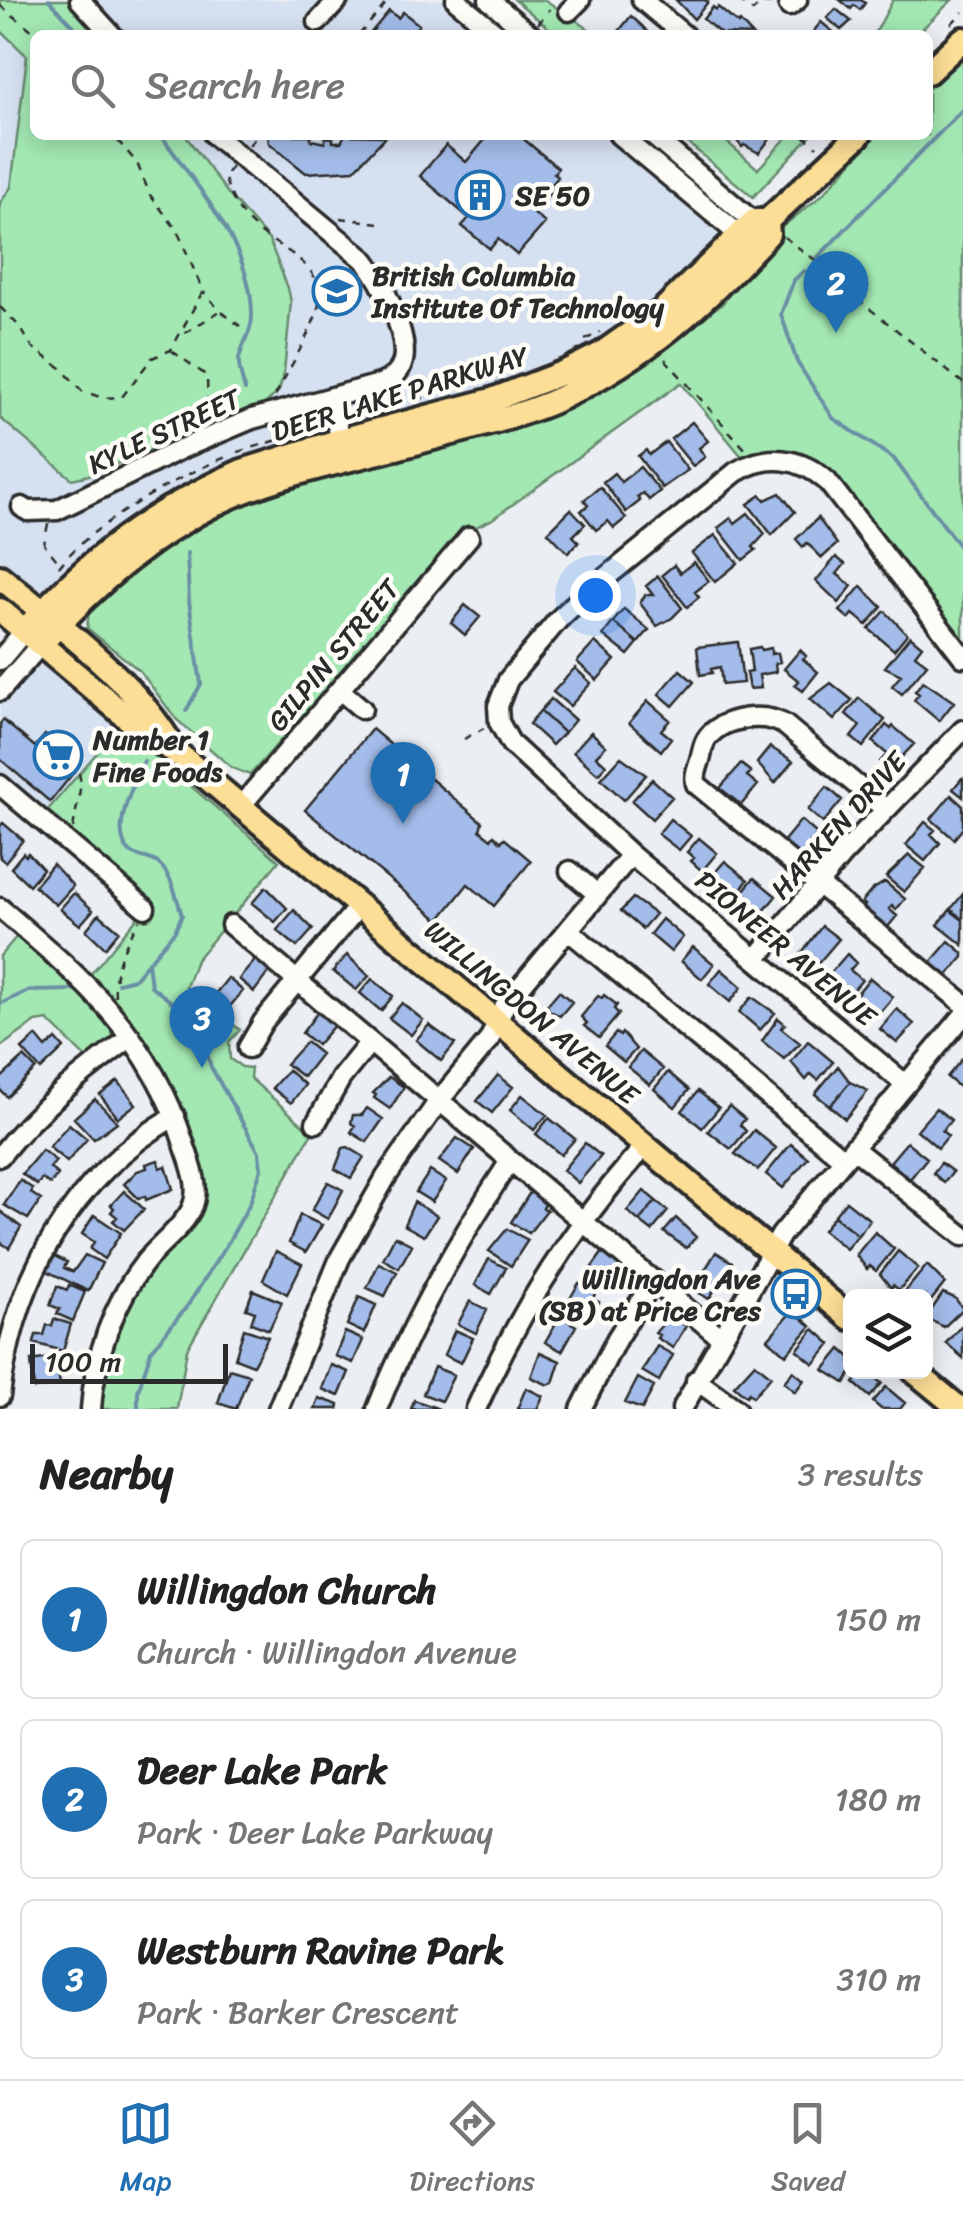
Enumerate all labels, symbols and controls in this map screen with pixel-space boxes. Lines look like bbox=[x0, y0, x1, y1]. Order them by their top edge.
search box bbox=[30, 30, 933, 140]
text: Search here bbox=[145, 52, 345, 119]
icon: search bbox=[65, 58, 120, 113]
building icon: SE 50 bbox=[454, 169, 506, 221]
place label: SE 50 bbox=[514, 171, 591, 220]
pin: 2 bbox=[804, 250, 868, 333]
place label: British Columbia Institute Of Technology bbox=[370, 251, 664, 332]
school or university icon: British Columbia Institute Of Technology bbox=[311, 265, 363, 317]
street label: DEER LAKE PARKWAY bbox=[265, 331, 535, 456]
street label: KYLE STREET bbox=[79, 374, 250, 488]
street label: GILPIN STREET bbox=[254, 566, 414, 743]
your location bbox=[570, 570, 621, 621]
place label: Number 1 Fine Foods bbox=[92, 715, 223, 796]
supermarket icon: Number 1 Fine Foods bbox=[32, 729, 84, 781]
street label: HARKEN DRIVE bbox=[758, 739, 920, 911]
pin: 1 bbox=[370, 742, 436, 824]
street label: PIONEER AVENUE bbox=[684, 857, 889, 1040]
street label: WILLINGDON AVENUE bbox=[413, 907, 652, 1119]
pin: 3 bbox=[170, 986, 234, 1068]
place label: Willingdon Ave (SB) at Price Cres bbox=[539, 1254, 762, 1335]
bus stop icon: Willingdon Ave (SB) at Price Cres bbox=[770, 1268, 822, 1320]
map controls bbox=[843, 1289, 933, 1379]
button: layers bbox=[843, 1289, 933, 1379]
text: 100 m bbox=[45, 1337, 121, 1386]
scale bar bbox=[30, 1339, 228, 1384]
text: Nearby bbox=[40, 1437, 173, 1511]
text: 3 results bbox=[798, 1446, 923, 1503]
text: Willingdon Church bbox=[137, 1557, 437, 1624]
text: 1 bbox=[68, 1591, 81, 1648]
text: 150 m bbox=[835, 1591, 921, 1648]
text: Church · Willingdon Avenue bbox=[137, 1624, 517, 1681]
text: Deer Lake Park bbox=[137, 1737, 387, 1804]
text: 2 bbox=[65, 1771, 84, 1828]
text: 180 m bbox=[835, 1771, 921, 1828]
text: Park · Deer Lake Parkway bbox=[137, 1804, 493, 1861]
text: Westburn Ravine Park bbox=[137, 1917, 505, 1984]
text: 3 bbox=[66, 1951, 83, 2008]
text: 310 m bbox=[837, 1951, 921, 2008]
text: Park · Barker Crescent bbox=[137, 1984, 459, 2041]
tab: Map bbox=[118, 2096, 173, 2205]
tab: Directions bbox=[409, 2096, 535, 2205]
tab: Saved bbox=[771, 2096, 845, 2205]

